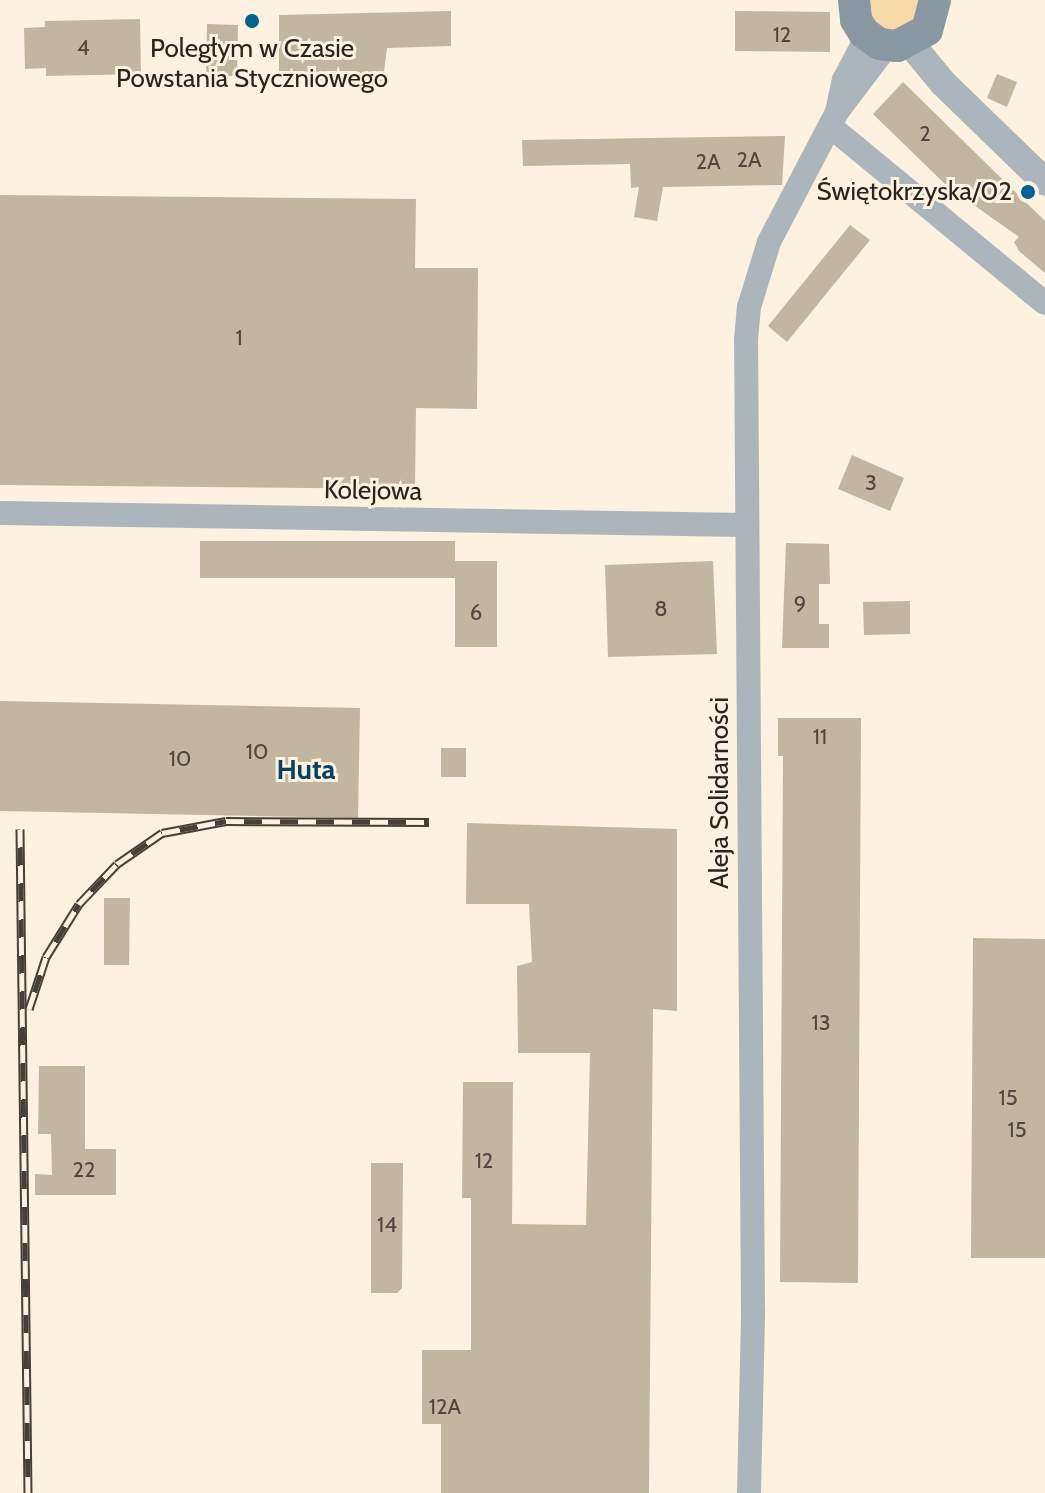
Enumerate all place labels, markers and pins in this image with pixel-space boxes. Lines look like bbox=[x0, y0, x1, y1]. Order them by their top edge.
marker: Poległym w Czasie Powstania Styczniowego bbox=[243, 12, 261, 30]
place label: Poległym w Czasie Powstania Styczniowego bbox=[116, 33, 388, 94]
place label: Świętokrzyska/02 bbox=[816, 176, 1012, 208]
marker: Świętokrzyska/02 bbox=[1019, 183, 1037, 201]

